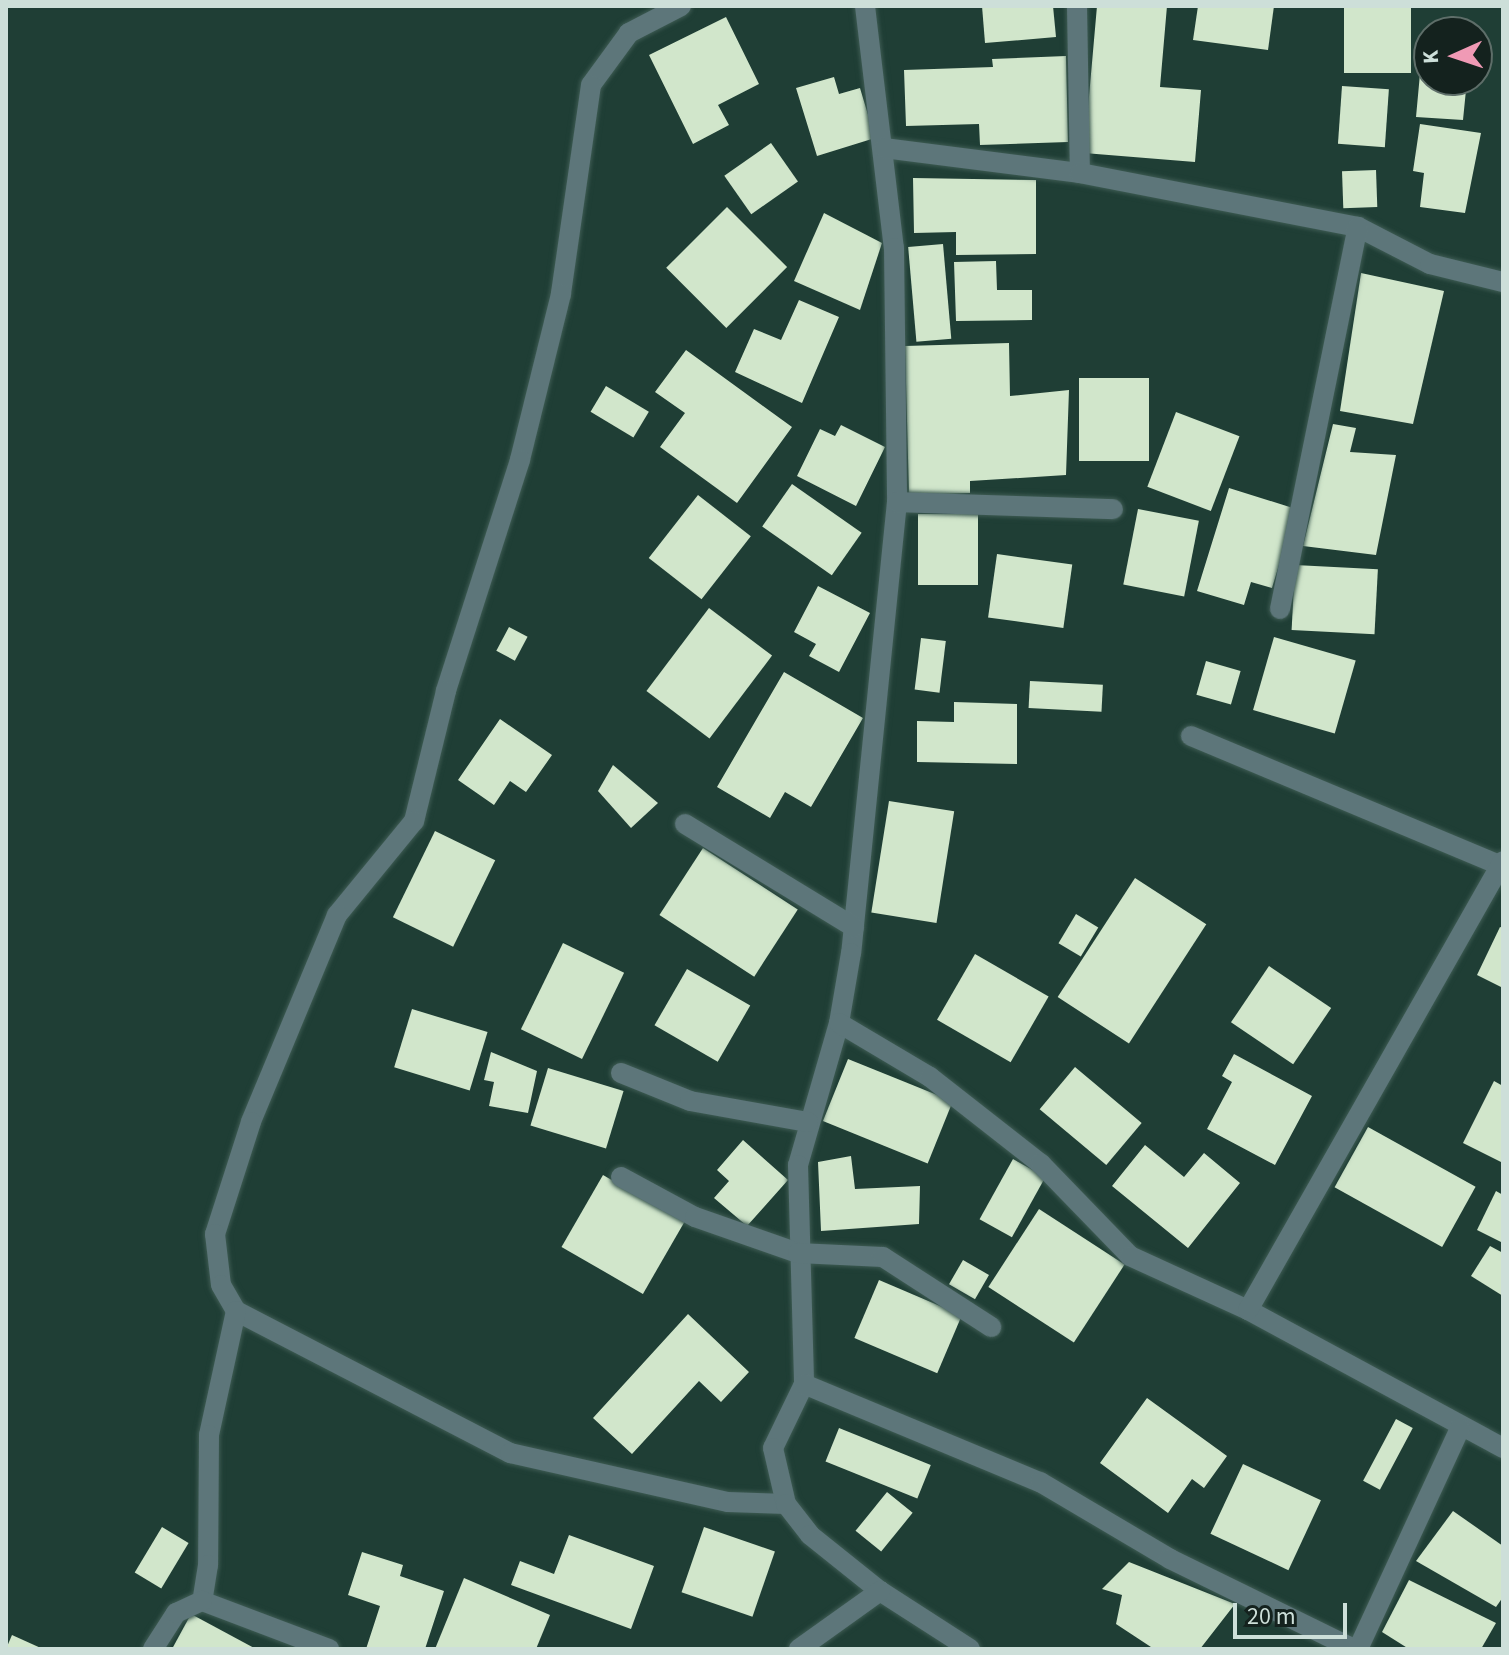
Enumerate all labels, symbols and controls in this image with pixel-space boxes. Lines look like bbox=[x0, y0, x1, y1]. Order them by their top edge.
north arrow bbox=[1413, 16, 1493, 96]
text: K bbox=[1415, 50, 1447, 65]
scale bar bbox=[1237, 1587, 1351, 1637]
text: 20 m bbox=[1247, 1599, 1296, 1634]

